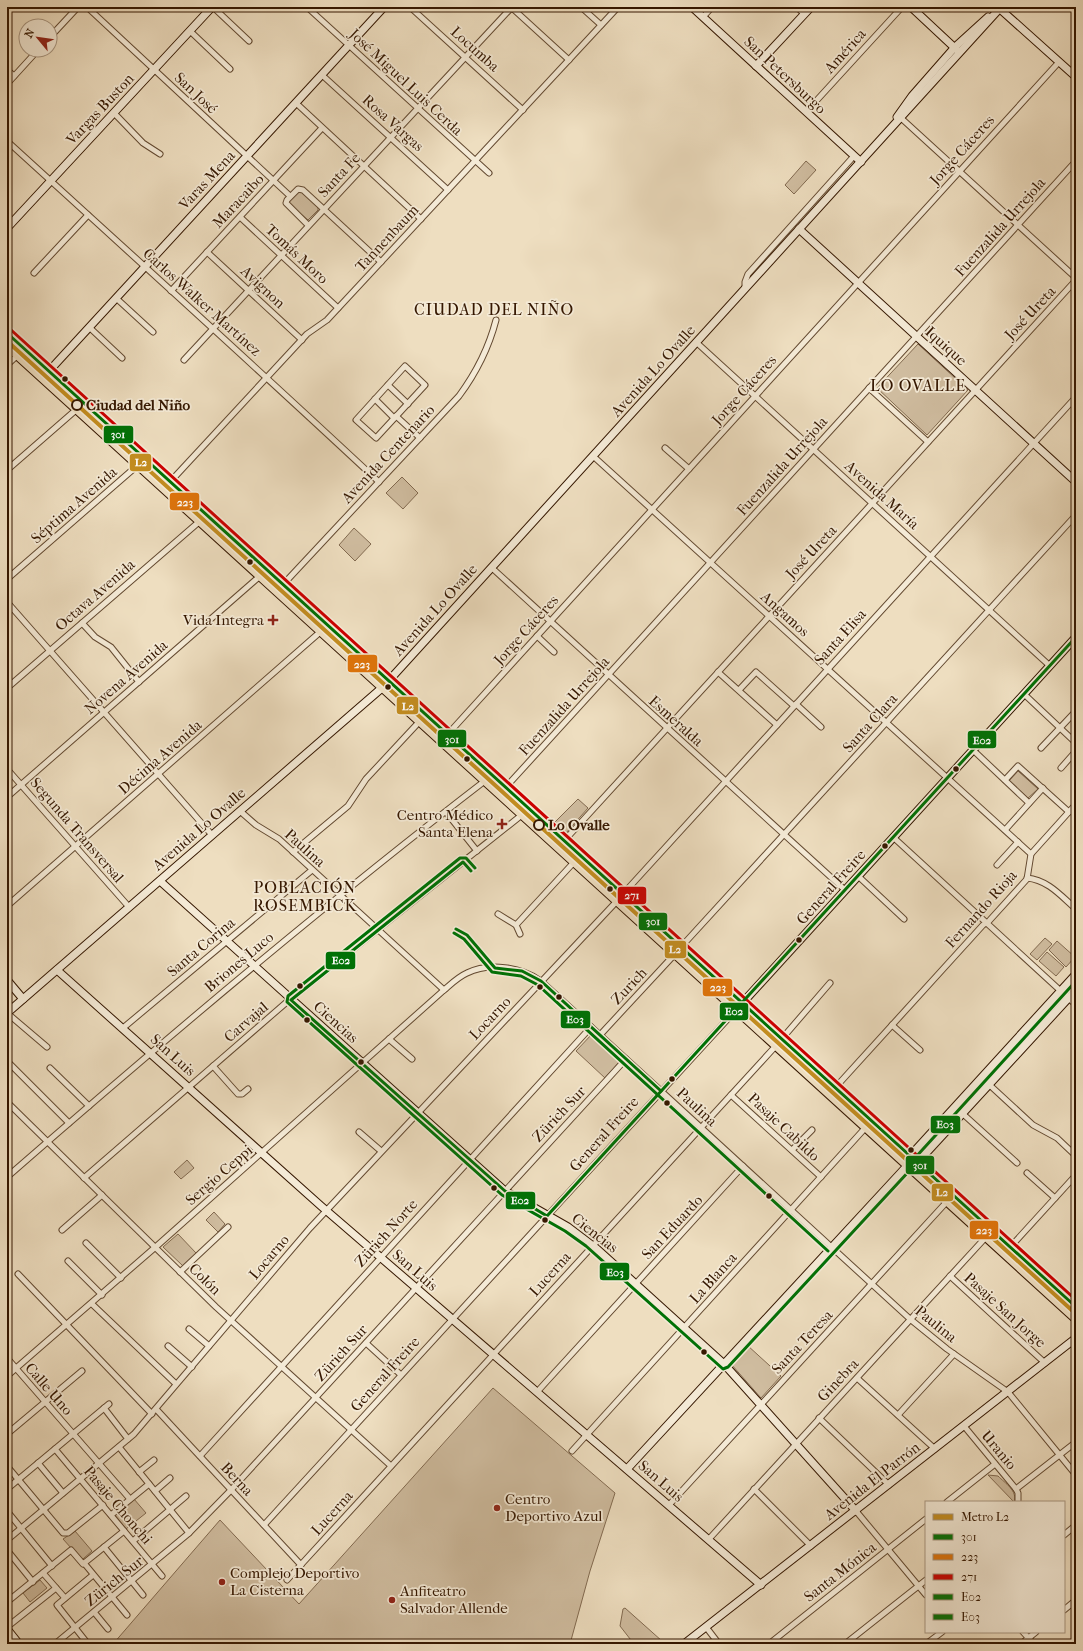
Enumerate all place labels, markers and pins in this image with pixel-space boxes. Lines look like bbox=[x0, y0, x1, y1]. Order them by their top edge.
unlabelled marker bbox=[60, 374, 70, 384]
place label: Ciudad del Niño bbox=[86, 396, 190, 414]
marker: Ciudad del Niño bbox=[71, 399, 83, 411]
unlabelled marker bbox=[245, 557, 255, 567]
place label: Vida Integra bbox=[182, 611, 265, 629]
marker: Vida Integra bbox=[267, 614, 279, 626]
unlabelled marker bbox=[383, 682, 393, 692]
unlabelled marker bbox=[462, 754, 472, 764]
unlabelled marker bbox=[951, 764, 961, 774]
place label: Centro Médico Santa Elena bbox=[397, 806, 494, 841]
place label: Lo Ovalle bbox=[548, 816, 610, 834]
marker: Centro Médico Santa Elena bbox=[496, 818, 508, 830]
marker: Lo Ovalle bbox=[533, 819, 545, 831]
unlabelled marker bbox=[880, 841, 890, 851]
unlabelled marker bbox=[605, 884, 615, 894]
unlabelled marker bbox=[794, 935, 804, 945]
unlabelled marker bbox=[295, 981, 305, 991]
unlabelled marker bbox=[535, 982, 545, 992]
unlabelled marker bbox=[554, 992, 564, 1002]
unlabelled marker bbox=[302, 1015, 312, 1025]
unlabelled marker bbox=[356, 1057, 366, 1067]
unlabelled marker bbox=[667, 1074, 677, 1084]
unlabelled marker bbox=[662, 1098, 672, 1108]
unlabelled marker bbox=[906, 1145, 916, 1155]
unlabelled marker bbox=[489, 1183, 499, 1193]
unlabelled marker bbox=[764, 1191, 774, 1201]
unlabelled marker bbox=[540, 1215, 550, 1225]
unlabelled marker bbox=[699, 1347, 709, 1357]
place label: Centro Deportivo Azul bbox=[505, 1490, 603, 1525]
marker: Centro Deportivo Azul bbox=[492, 1503, 502, 1513]
place label: Complejo Deportivo La Cisterna bbox=[230, 1564, 360, 1599]
marker: Complejo Deportivo La Cisterna bbox=[217, 1577, 227, 1587]
place label: Anfiteatro Salvador Allende bbox=[399, 1582, 508, 1617]
marker: Anfiteatro Salvador Allende bbox=[387, 1595, 397, 1605]

